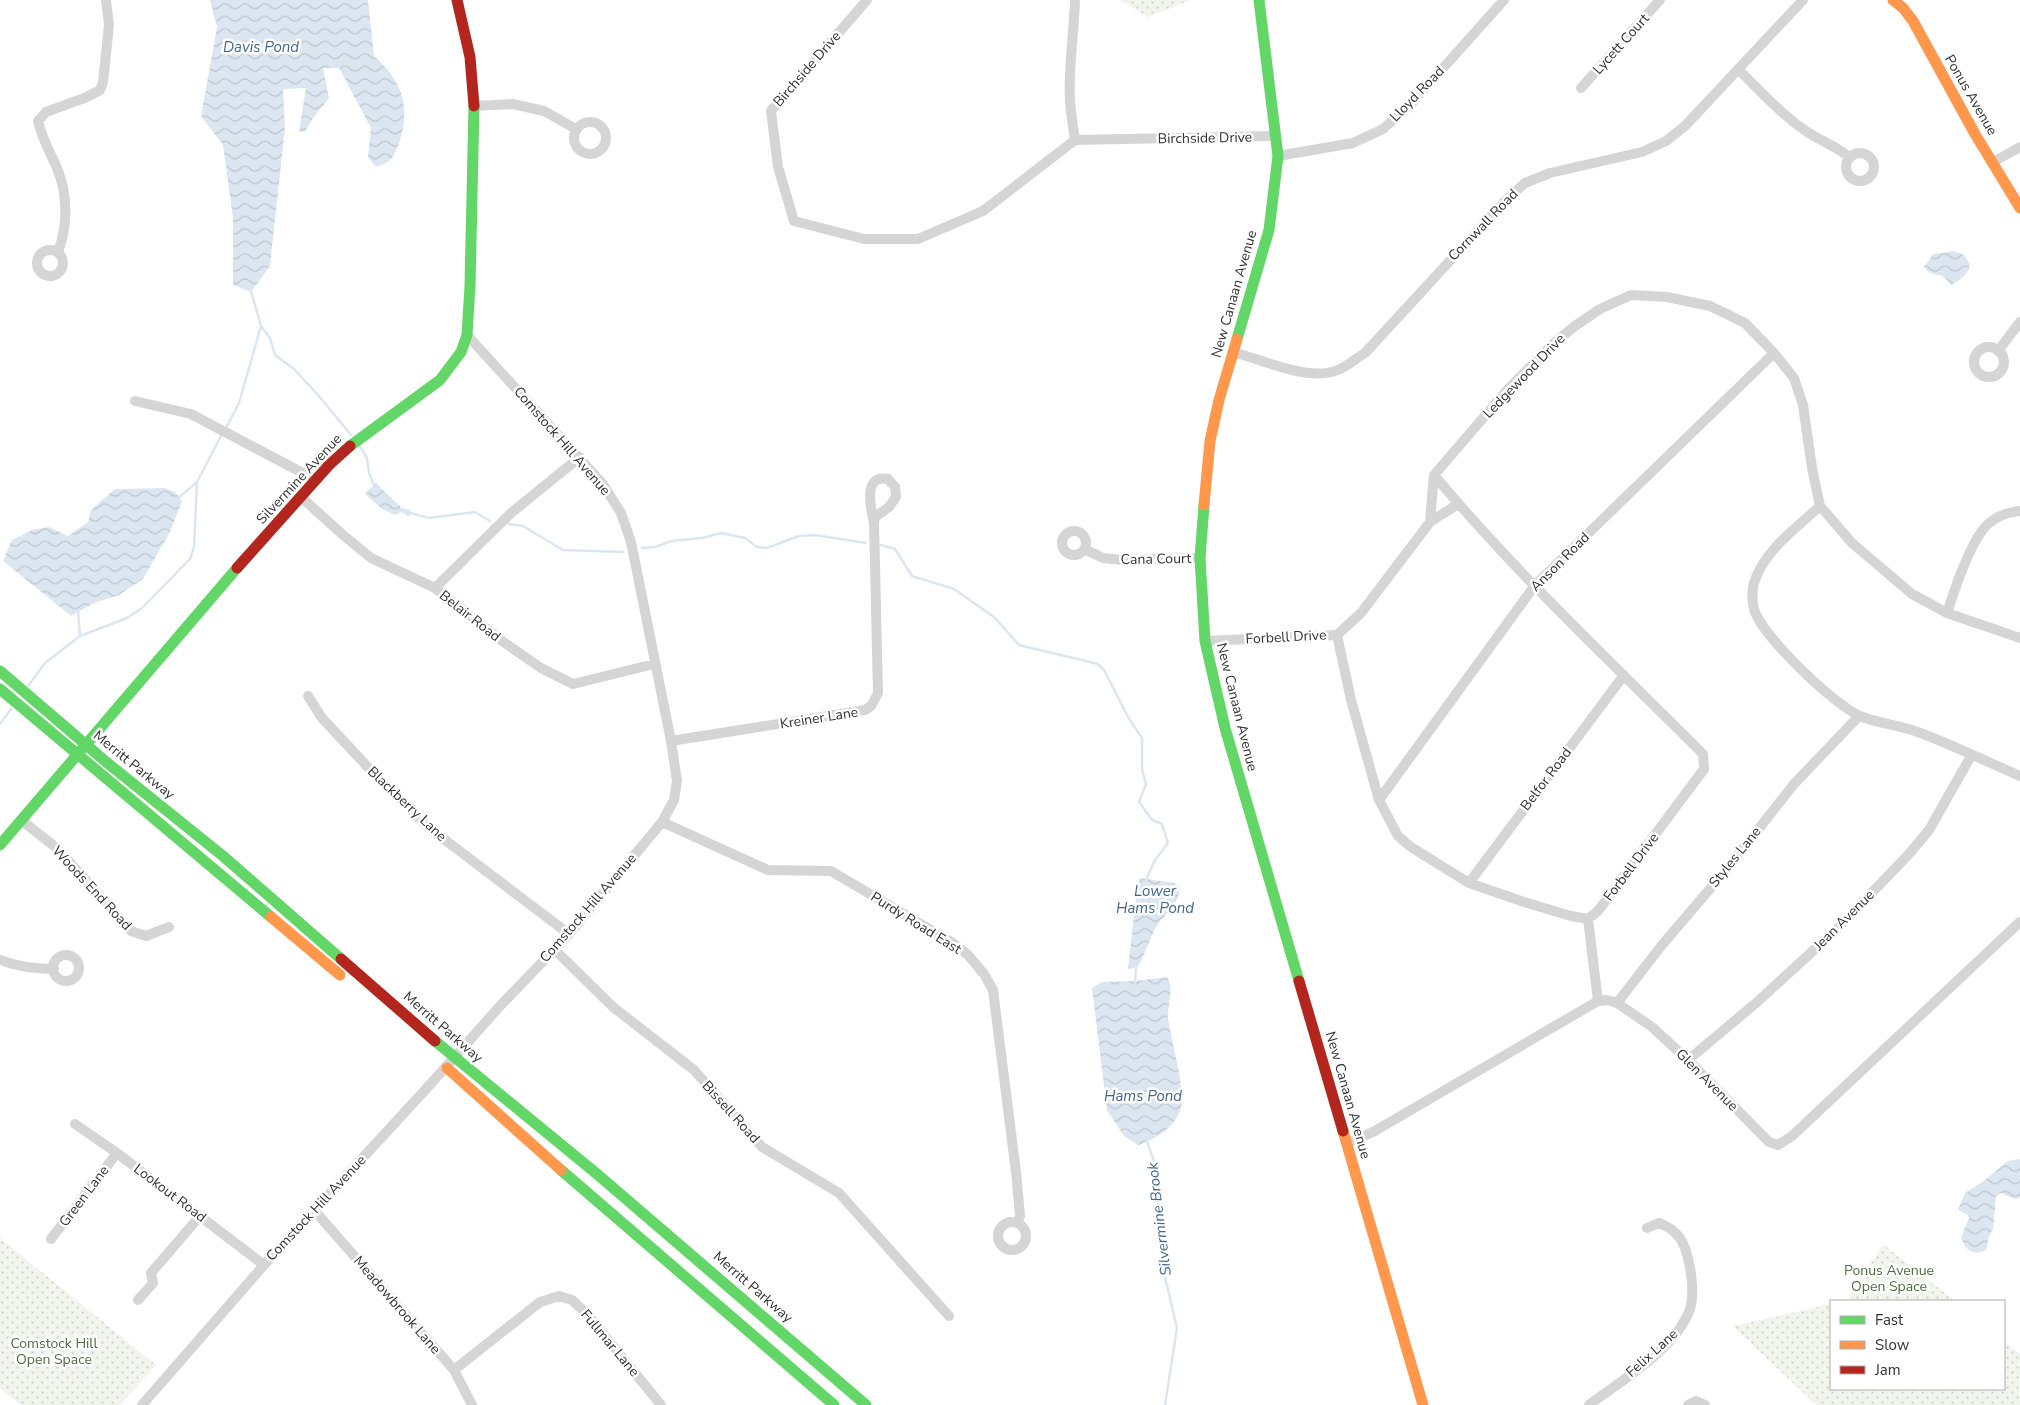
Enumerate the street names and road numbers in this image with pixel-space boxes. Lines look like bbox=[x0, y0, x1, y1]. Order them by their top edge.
street label: Lycett Court bbox=[1589, 9, 1654, 79]
street label: Birchside Drive bbox=[769, 27, 845, 111]
street label: Ponus Avenue bbox=[1940, 51, 2002, 139]
street label: Lloyd Road bbox=[1386, 62, 1448, 126]
street label: Birchside Drive bbox=[1158, 128, 1252, 148]
street label: Cornwall Road bbox=[1444, 185, 1522, 265]
street label: New Canaan Avenue bbox=[1207, 228, 1261, 360]
street label: Ledgewood Drive bbox=[1479, 330, 1569, 422]
street label: Comstock Hill Avenue bbox=[509, 383, 615, 499]
street label: Silvermine Avenue bbox=[252, 430, 346, 528]
street label: Anson Road bbox=[1526, 528, 1594, 596]
street label: Cana Court bbox=[1121, 549, 1191, 569]
street label: Belair Road bbox=[435, 586, 505, 646]
street label: Forbell Drive bbox=[1245, 625, 1327, 649]
street label: New Canaan Avenue bbox=[1212, 641, 1262, 773]
street label: Kreiner Lane bbox=[779, 702, 859, 734]
street label: Merritt Parkway bbox=[89, 726, 179, 804]
street label: Belfor Road bbox=[1516, 744, 1576, 814]
street label: Blackberry Lane bbox=[363, 762, 451, 846]
street label: Styles Lane bbox=[1705, 823, 1765, 891]
street label: Forbell Drive bbox=[1599, 829, 1663, 905]
street label: Woods End Road bbox=[48, 842, 136, 934]
street label: Comstock Hill Avenue bbox=[535, 850, 641, 966]
street label: Jean Avenue bbox=[1809, 885, 1879, 955]
street label: Purdy Road East bbox=[867, 887, 965, 959]
street label: Merritt Parkway bbox=[399, 987, 488, 1067]
street label: New Canaan Avenue bbox=[1321, 1029, 1375, 1161]
street label: Glen Avenue bbox=[1672, 1045, 1742, 1115]
street label: Bissell Road bbox=[698, 1077, 764, 1147]
street label: Comstock Hill Avenue bbox=[262, 1151, 370, 1265]
street label: Lookout Road bbox=[130, 1159, 210, 1227]
street label: Green Lane bbox=[55, 1162, 113, 1230]
street label: Merritt Parkway bbox=[709, 1247, 798, 1327]
street label: Meadowbrook Lane bbox=[349, 1252, 445, 1358]
street label: Fullmar Lane bbox=[576, 1305, 644, 1381]
street label: Felix Lane bbox=[1622, 1325, 1682, 1381]

